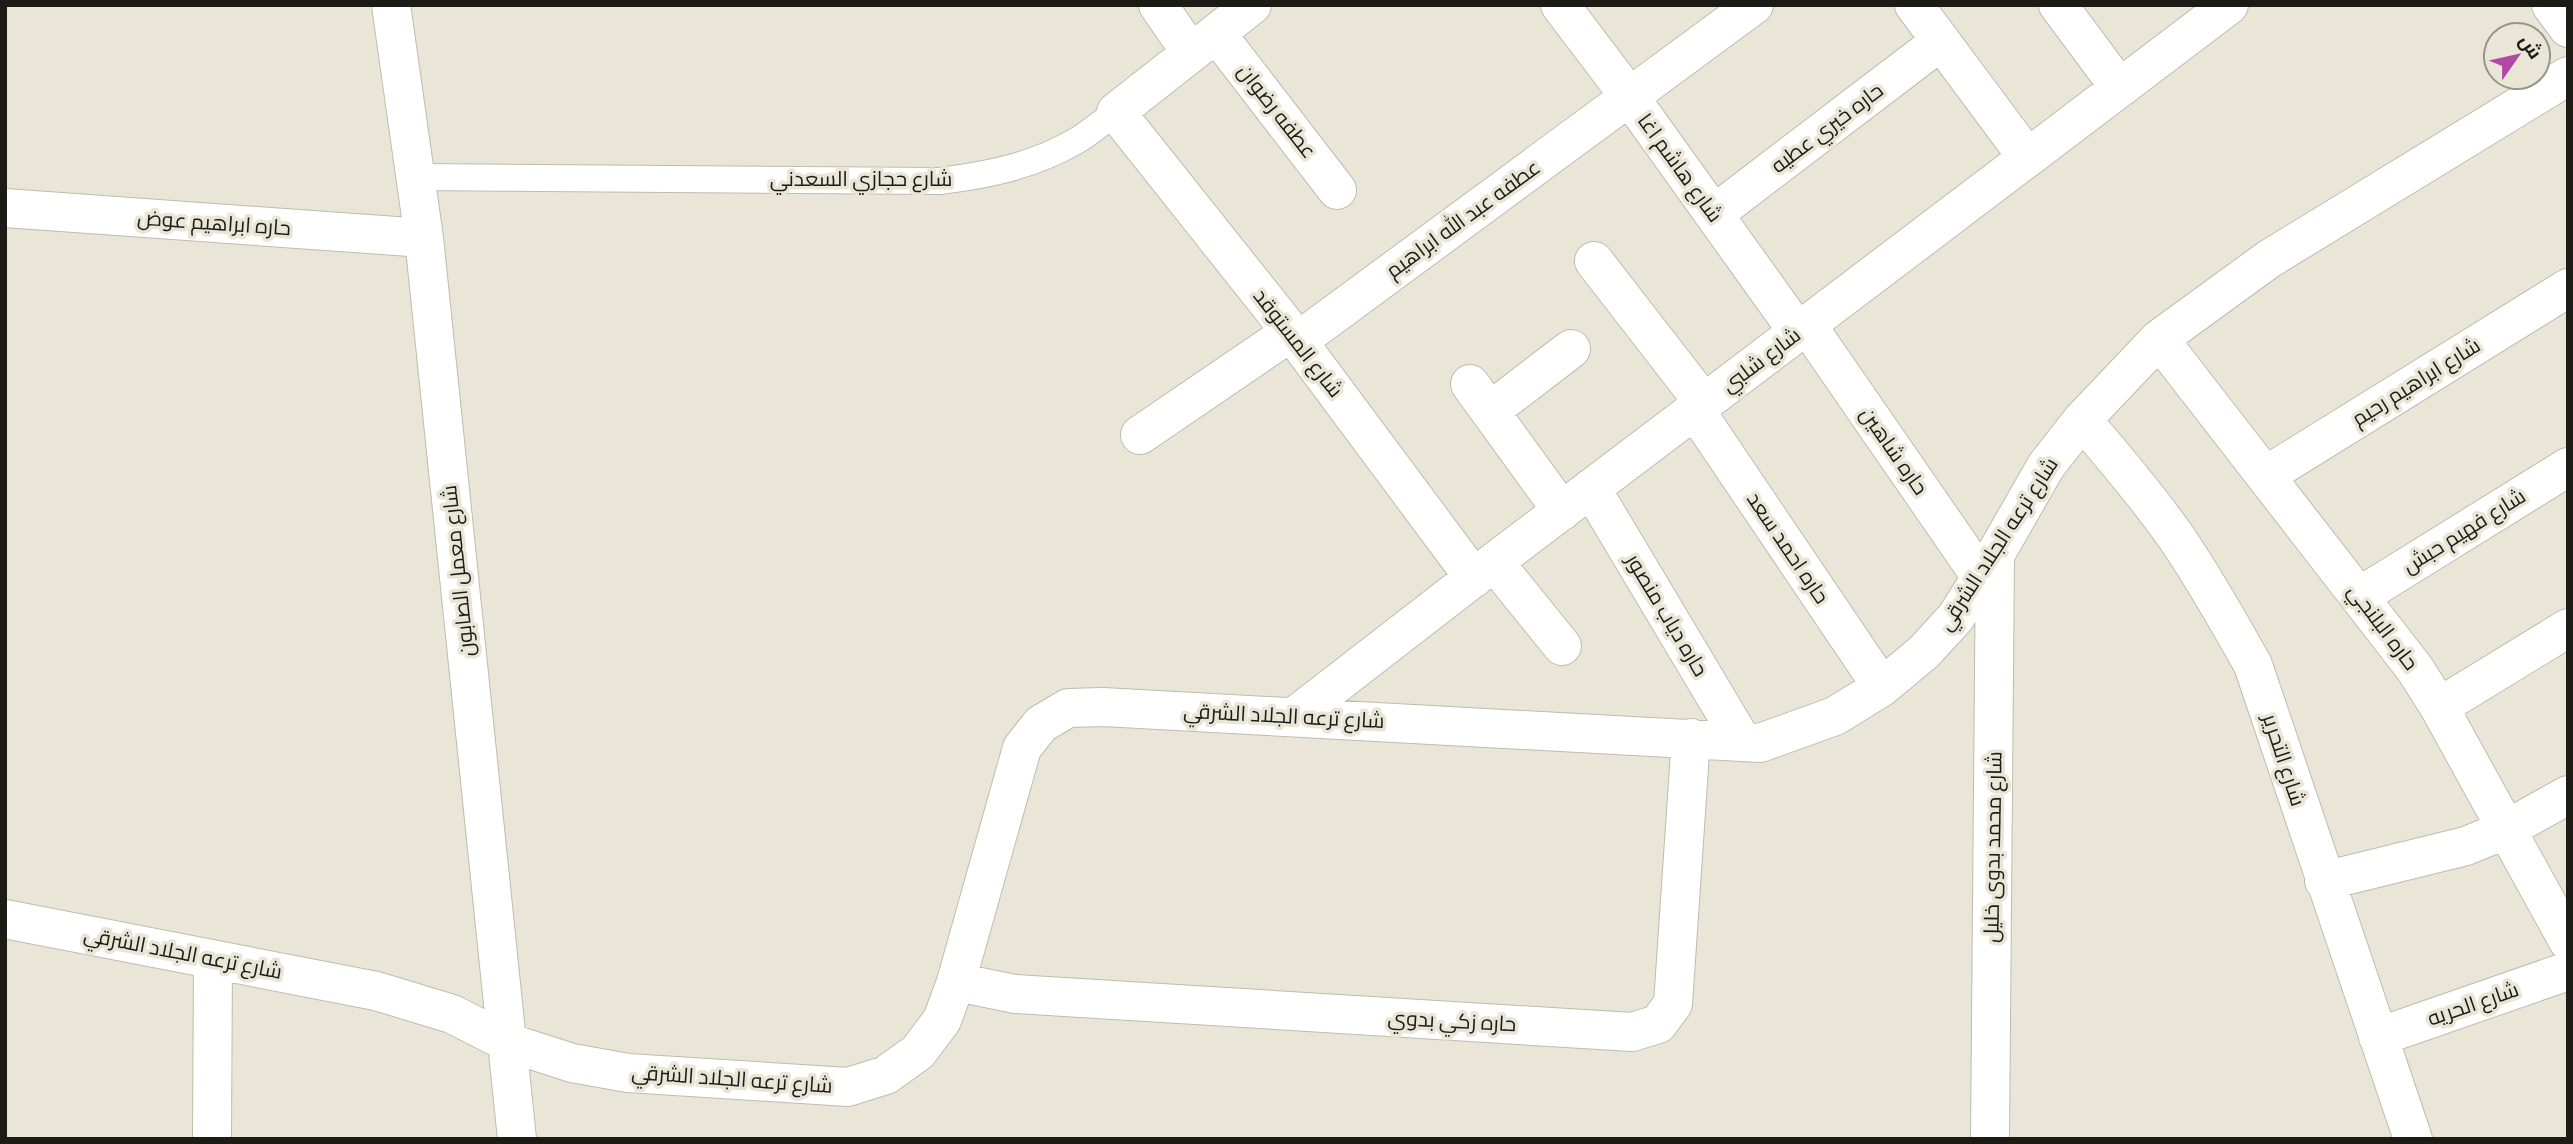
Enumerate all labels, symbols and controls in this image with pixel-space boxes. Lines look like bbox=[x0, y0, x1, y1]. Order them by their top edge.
north arrow bbox=[2482, 21, 2552, 91]
text: ش bbox=[2514, 30, 2548, 63]
street label: عطفه رضوان bbox=[1232, 58, 1323, 163]
street label: حاره خيري عطيه bbox=[1765, 77, 1890, 181]
street label: شارع هاشم اغا bbox=[1631, 108, 1729, 228]
street label: عطفه عبد الله ابراهيم bbox=[1380, 153, 1546, 285]
street label: شارع حجازي السعدني bbox=[770, 165, 952, 195]
street label: حاره ابراهيم عوض bbox=[136, 204, 292, 242]
street label: شارع المستوقد bbox=[1247, 283, 1349, 403]
street label: شارع شلبي bbox=[1716, 321, 1807, 401]
street label: شارع ابراهيم رحيم bbox=[2346, 331, 2486, 433]
street label: حاره شاهين bbox=[1854, 402, 1935, 500]
street label: شارع ترعه الجلاد الشرقي bbox=[1931, 452, 2066, 637]
street label: شارع فهيم حبش bbox=[2397, 482, 2531, 580]
street label: شارع معمل الصابون bbox=[435, 484, 481, 658]
street label: حاره احمد سعد bbox=[1741, 487, 1836, 609]
street label: حاره دياب منصور bbox=[1620, 548, 1715, 681]
street label: حاره البلنجي bbox=[2340, 578, 2425, 677]
street label: شارع ترعه الجلاد الشرقي bbox=[1183, 697, 1385, 737]
street label: شارع التحرير bbox=[2256, 709, 2312, 810]
street label: شارع محمد بدوى خليل bbox=[1977, 751, 2009, 943]
street label: شارع ترعه الجلاد الشرقي bbox=[81, 920, 285, 988]
street label: شارع الحريه bbox=[2424, 975, 2522, 1033]
street label: حاره زكي بدوي bbox=[1387, 1004, 1517, 1040]
street label: شارع ترعه الجلاد الشرقي bbox=[630, 1058, 833, 1102]

